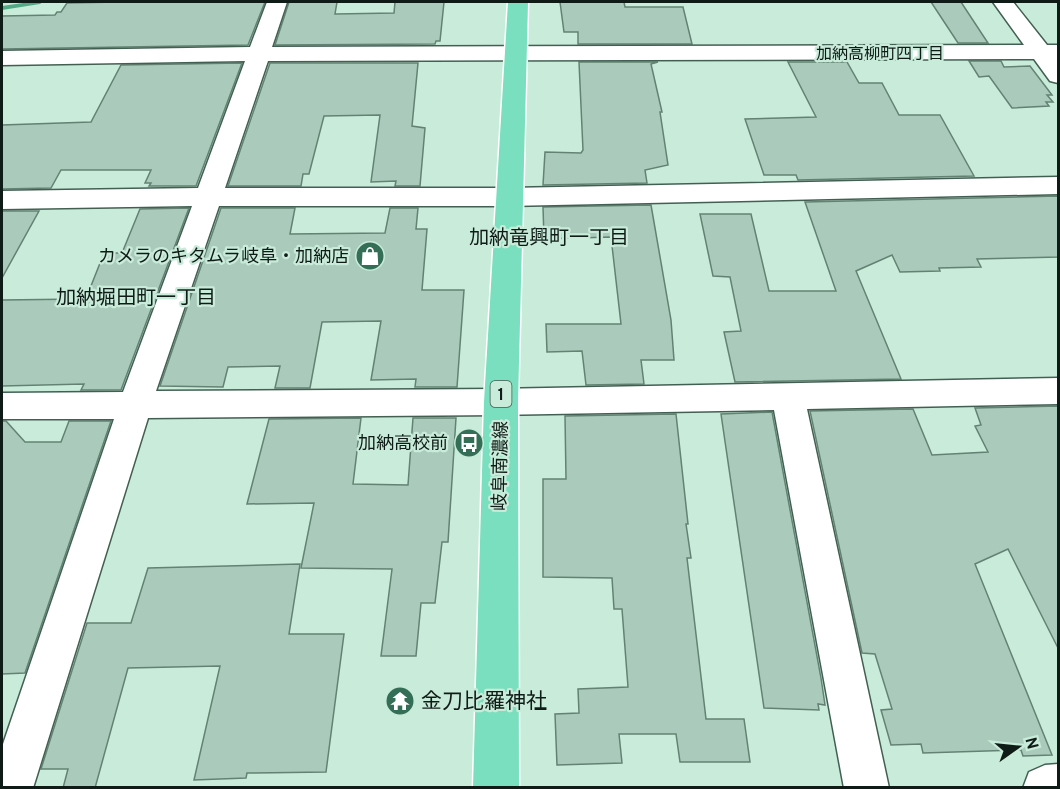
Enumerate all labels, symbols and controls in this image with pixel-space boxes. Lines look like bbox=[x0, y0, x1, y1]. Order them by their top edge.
district label: 加納高柳町四丁目 bbox=[816, 45, 944, 65]
district label: 加納竜興町一丁目 bbox=[469, 226, 629, 252]
shop icon: カメラのキタムラ岐阜・加納店 bbox=[354, 240, 386, 272]
place label: カメラのキタムラ岐阜・加納店 bbox=[98, 246, 349, 269]
district label: 加納堀田町一丁目 bbox=[56, 286, 216, 312]
road number: 1 bbox=[490, 381, 512, 407]
street label: 岐阜南濃線 bbox=[489, 421, 514, 511]
bus stop icon: 加納高校前 bbox=[453, 427, 485, 459]
place label: 加納高校前 bbox=[358, 433, 448, 456]
temple icon: 金刀比羅神社 bbox=[384, 685, 416, 717]
place label: 金刀比羅神社 bbox=[421, 689, 547, 716]
north arrow bbox=[988, 717, 1048, 777]
text: N bbox=[1019, 735, 1042, 752]

